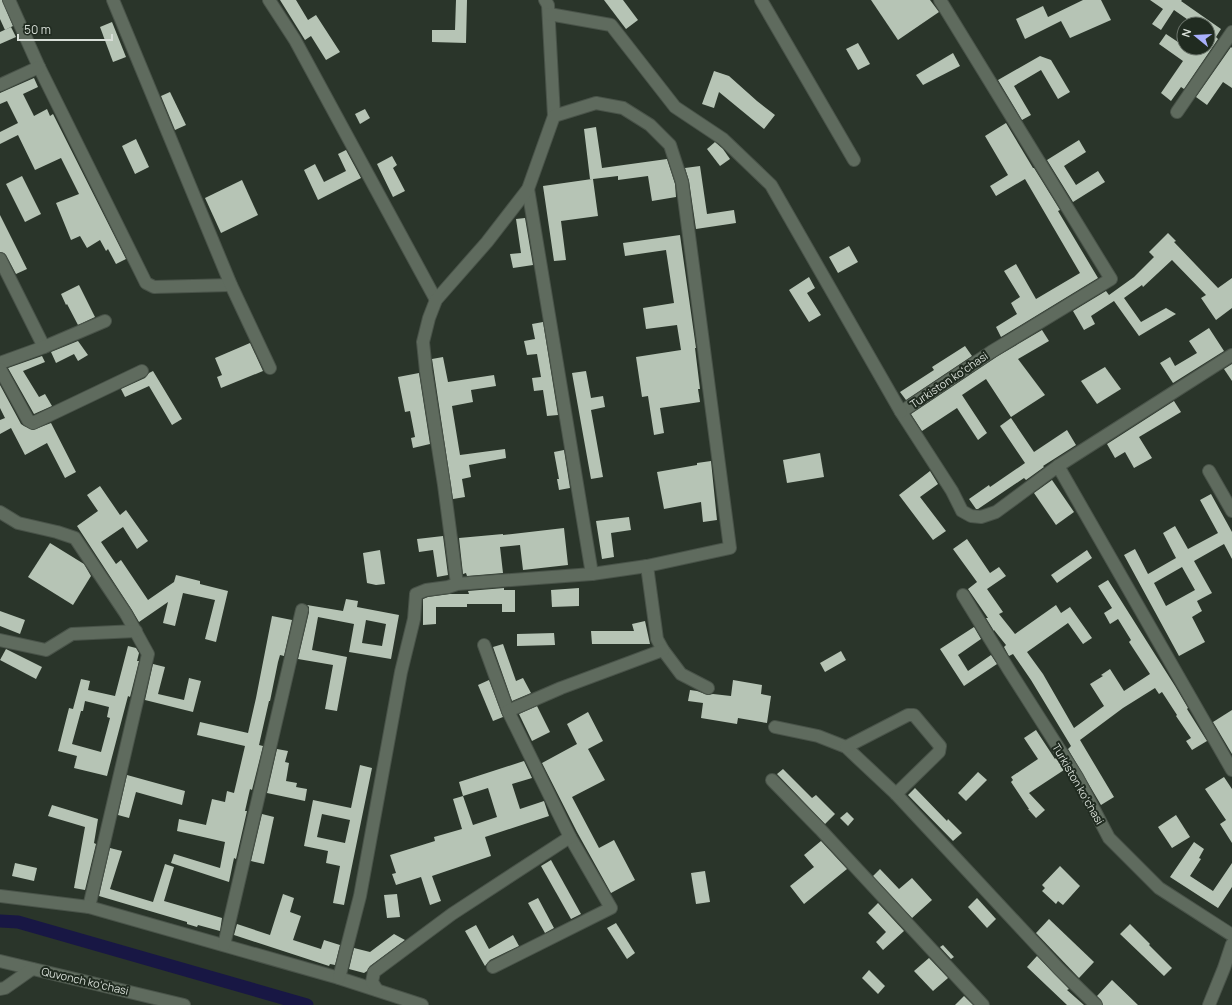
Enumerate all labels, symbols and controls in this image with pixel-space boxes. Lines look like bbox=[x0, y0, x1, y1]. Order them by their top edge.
scale bar bbox=[18, 16, 112, 42]
north arrow bbox=[1176, 16, 1216, 56]
text: 50 m bbox=[24, 21, 51, 38]
text: N bbox=[1178, 27, 1194, 39]
street label: Turkiston koʻchasi bbox=[907, 348, 991, 411]
street label: Turkiston koʻchasi bbox=[1049, 741, 1108, 827]
street label: Quvonch koʻchasi bbox=[40, 963, 130, 998]

